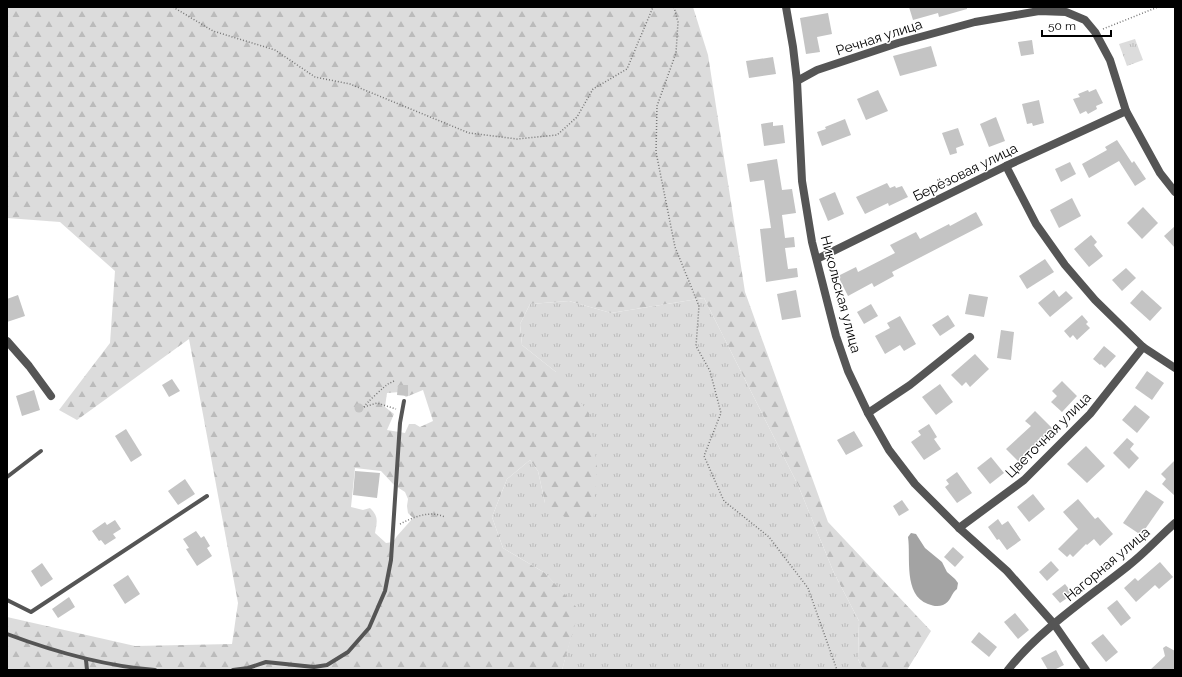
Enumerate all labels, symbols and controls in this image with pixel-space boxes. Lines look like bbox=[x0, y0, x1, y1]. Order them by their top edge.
scale bar bbox=[1042, 12, 1111, 38]
street label: Речная улица bbox=[834, 15, 924, 59]
text: 50 m bbox=[1048, 19, 1076, 33]
street label: Берёзовая улица bbox=[910, 140, 1020, 204]
street label: Никольская улица bbox=[818, 233, 864, 355]
street label: Цветочная улица bbox=[1002, 389, 1094, 481]
street label: Нагорная улица bbox=[1061, 524, 1153, 604]

